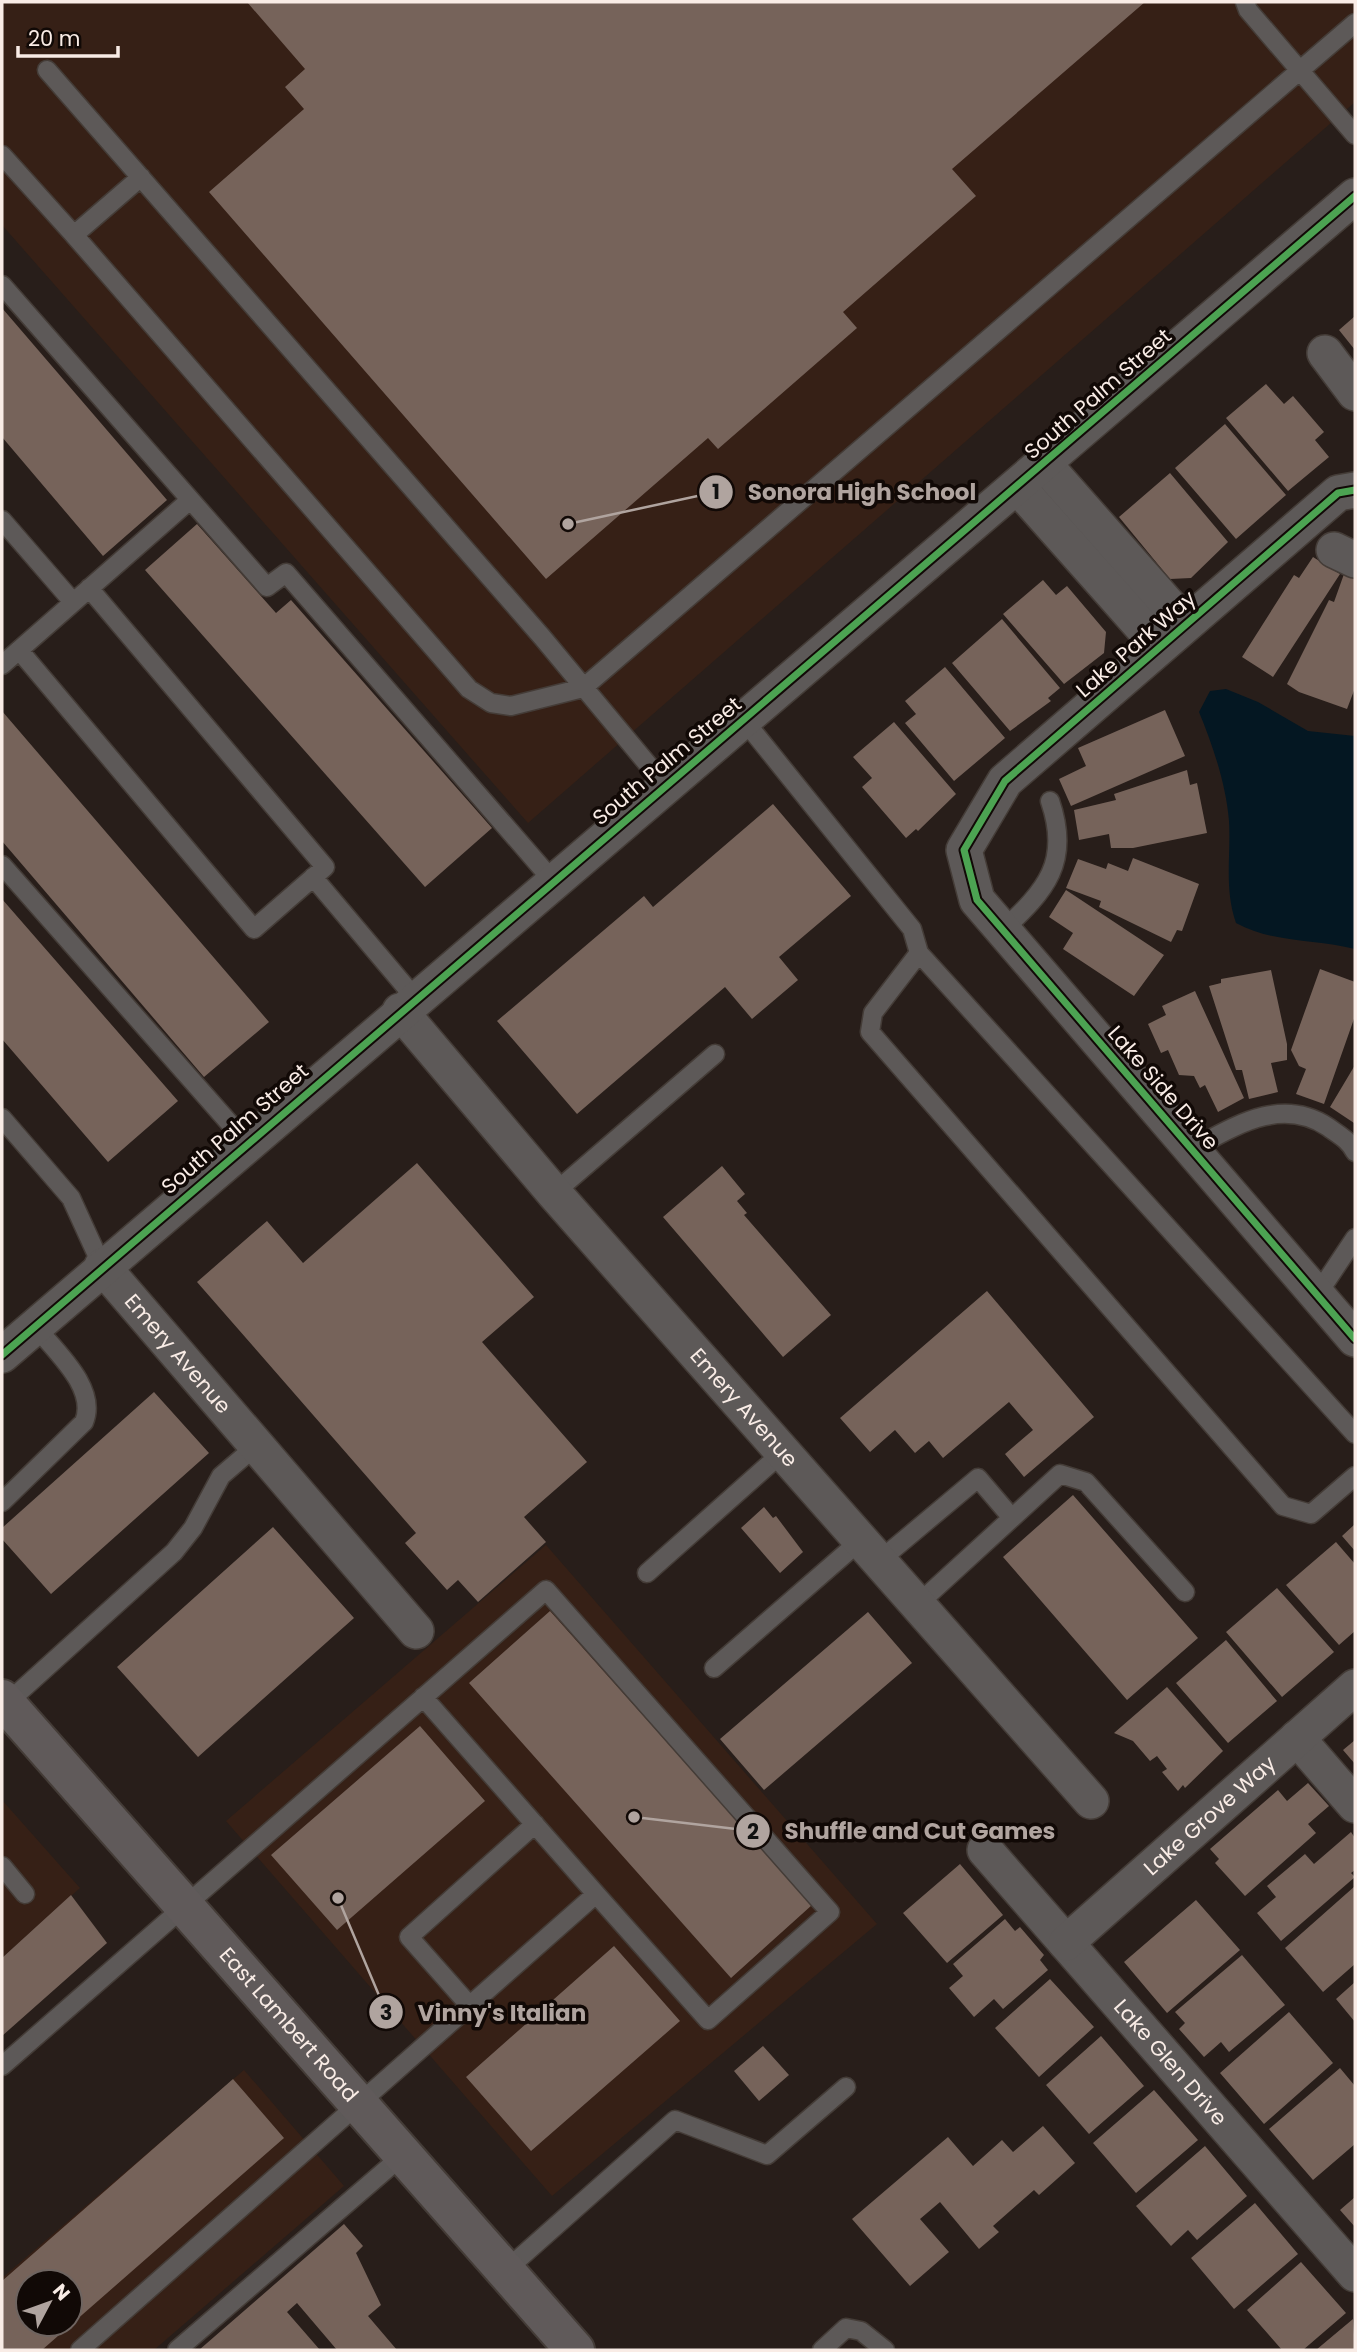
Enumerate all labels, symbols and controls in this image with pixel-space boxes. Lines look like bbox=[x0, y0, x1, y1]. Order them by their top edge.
scale bar bbox=[18, 14, 117, 58]
text: 20 m bbox=[28, 24, 81, 53]
street label: South Palm Street bbox=[1018, 322, 1177, 466]
callout: Sonora High School bbox=[699, 470, 990, 514]
text: Sonora High School bbox=[748, 476, 976, 508]
text: 1 bbox=[712, 477, 720, 506]
street label: Lake Park Way bbox=[1070, 583, 1202, 704]
street label: South Palm Street bbox=[586, 690, 747, 832]
street label: Lake Side Drive bbox=[1101, 1019, 1225, 1156]
street label: South Palm Street bbox=[155, 1057, 314, 1201]
street label: Emery Avenue bbox=[118, 1287, 238, 1420]
street label: Emery Avenue bbox=[684, 1342, 804, 1473]
street label: Lake Grove Way bbox=[1137, 1749, 1282, 1882]
callout: Shuffle and Cut Games bbox=[736, 1809, 1069, 1853]
text: Shuffle and Cut Games bbox=[785, 1815, 1055, 1847]
text: 2 bbox=[747, 1817, 759, 1846]
street label: East Lambert Road bbox=[213, 1941, 365, 2108]
callout: Vinny's Italian bbox=[368, 1990, 600, 2034]
street label: Lake Glen Drive bbox=[1108, 1993, 1234, 2132]
text: Vinny's Italian bbox=[418, 1997, 586, 2029]
text: 3 bbox=[380, 1998, 392, 2027]
north arrow bbox=[14, 2268, 84, 2338]
text: N bbox=[47, 2278, 76, 2306]

